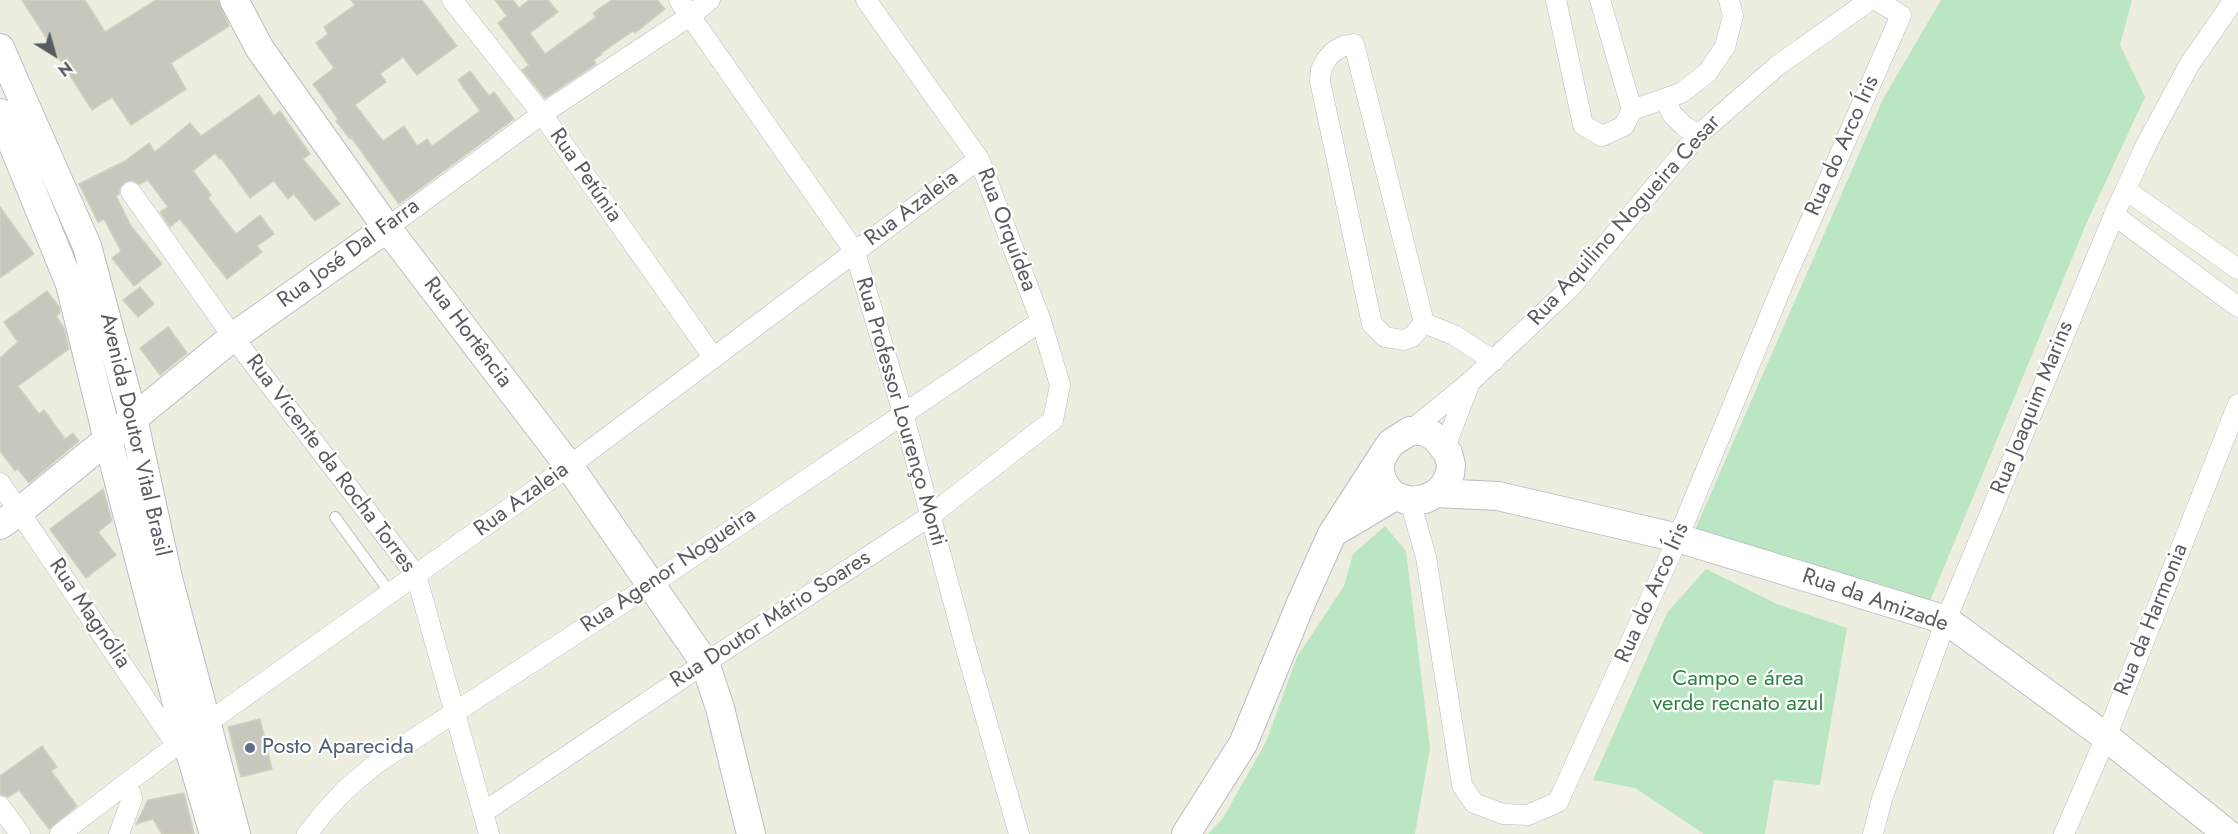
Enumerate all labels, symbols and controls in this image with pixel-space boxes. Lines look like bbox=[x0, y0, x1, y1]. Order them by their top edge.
north arrow bbox=[24, 24, 84, 84]
text: N bbox=[53, 56, 77, 82]
street label: Rua do Arco Íris bbox=[1800, 72, 1886, 220]
street label: Rua Aquilino Nogueira Cesar bbox=[1523, 110, 1727, 332]
street label: Rua Petúnia bbox=[543, 124, 627, 228]
street label: Rua Azaleia bbox=[860, 165, 964, 253]
street label: Rua Orquídea bbox=[970, 165, 1042, 295]
street label: Rua José Dal Farra bbox=[273, 194, 425, 314]
street label: Rua Hortência bbox=[417, 273, 517, 393]
street label: Rua Professor Lourenço Monti bbox=[849, 275, 951, 549]
street label: Avenida Doutor Vital Brasil bbox=[93, 311, 175, 559]
street label: Rua Joaquim Marins bbox=[1986, 317, 2080, 499]
street label: Rua Vicente da Rocha Torres bbox=[239, 350, 421, 578]
street label: Rua Azaleia bbox=[470, 457, 574, 543]
street label: Rua Agenor Nogueira bbox=[576, 503, 762, 639]
street label: Rua do Arco Íris bbox=[1610, 519, 1696, 667]
street label: Rua da Harmonia bbox=[2109, 540, 2195, 700]
street label: Rua Doutor Mário Soares bbox=[666, 545, 876, 695]
street label: Rua Magnólia bbox=[43, 554, 135, 674]
street label: Rua da Amizade bbox=[1798, 564, 1952, 638]
park label: Campo e área verde recnato azul bbox=[1653, 667, 1823, 718]
place label: Posto Aparecida bbox=[262, 735, 414, 761]
marker: Posto Aparecida bbox=[243, 741, 257, 755]

